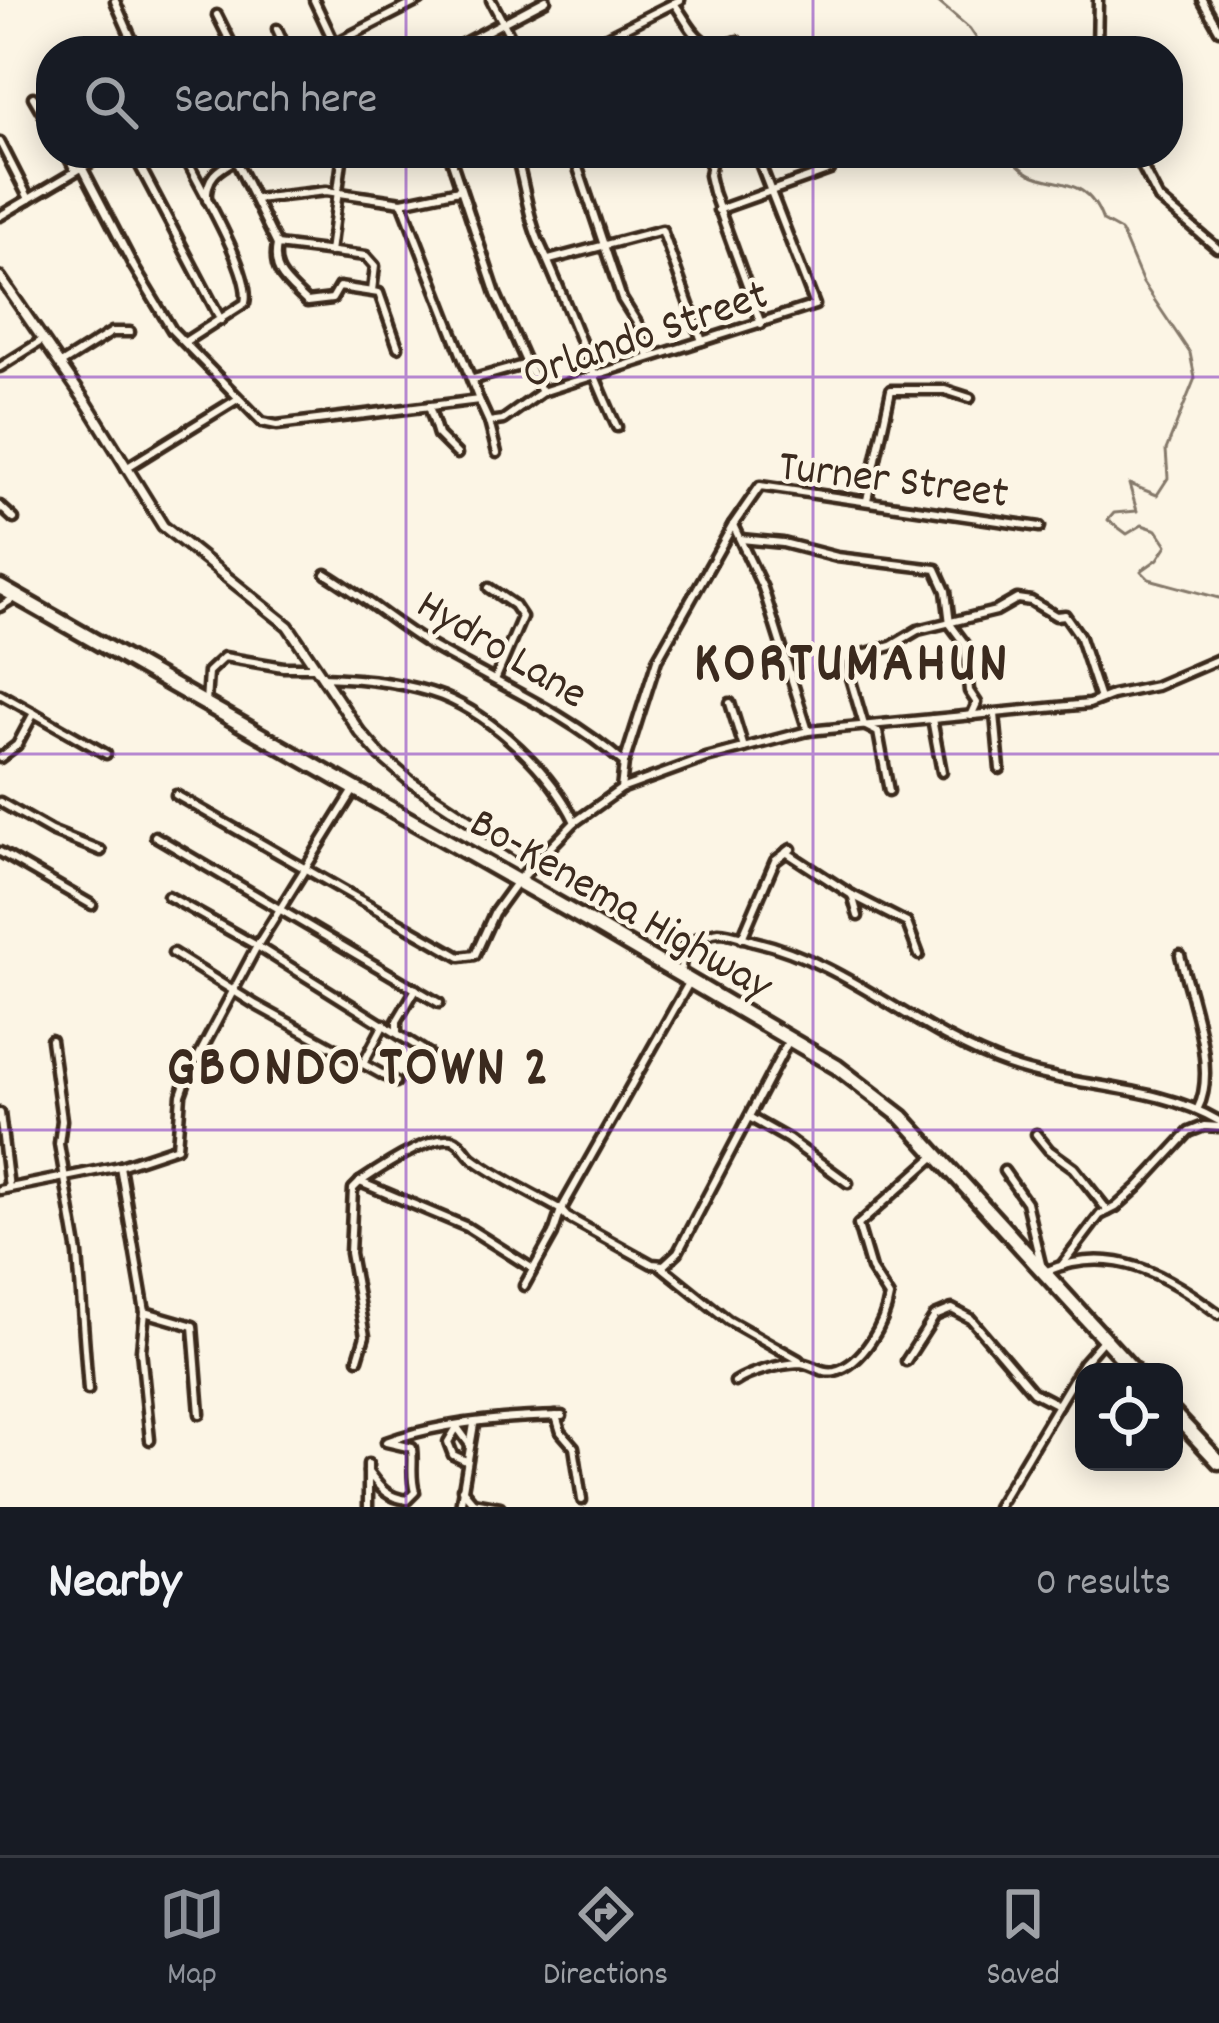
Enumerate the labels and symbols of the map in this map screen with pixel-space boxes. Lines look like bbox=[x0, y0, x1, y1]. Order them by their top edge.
street label: Orlando Street bbox=[515, 266, 778, 410]
street label: Turner Street bbox=[775, 437, 1012, 529]
street label: Hydro Lane bbox=[403, 576, 598, 728]
district label: KORTUMAHUN bbox=[694, 627, 1010, 709]
street label: Bo-Kenema Highway bbox=[456, 794, 783, 1020]
district label: GBONDO TOWN 2 bbox=[166, 1031, 552, 1113]

